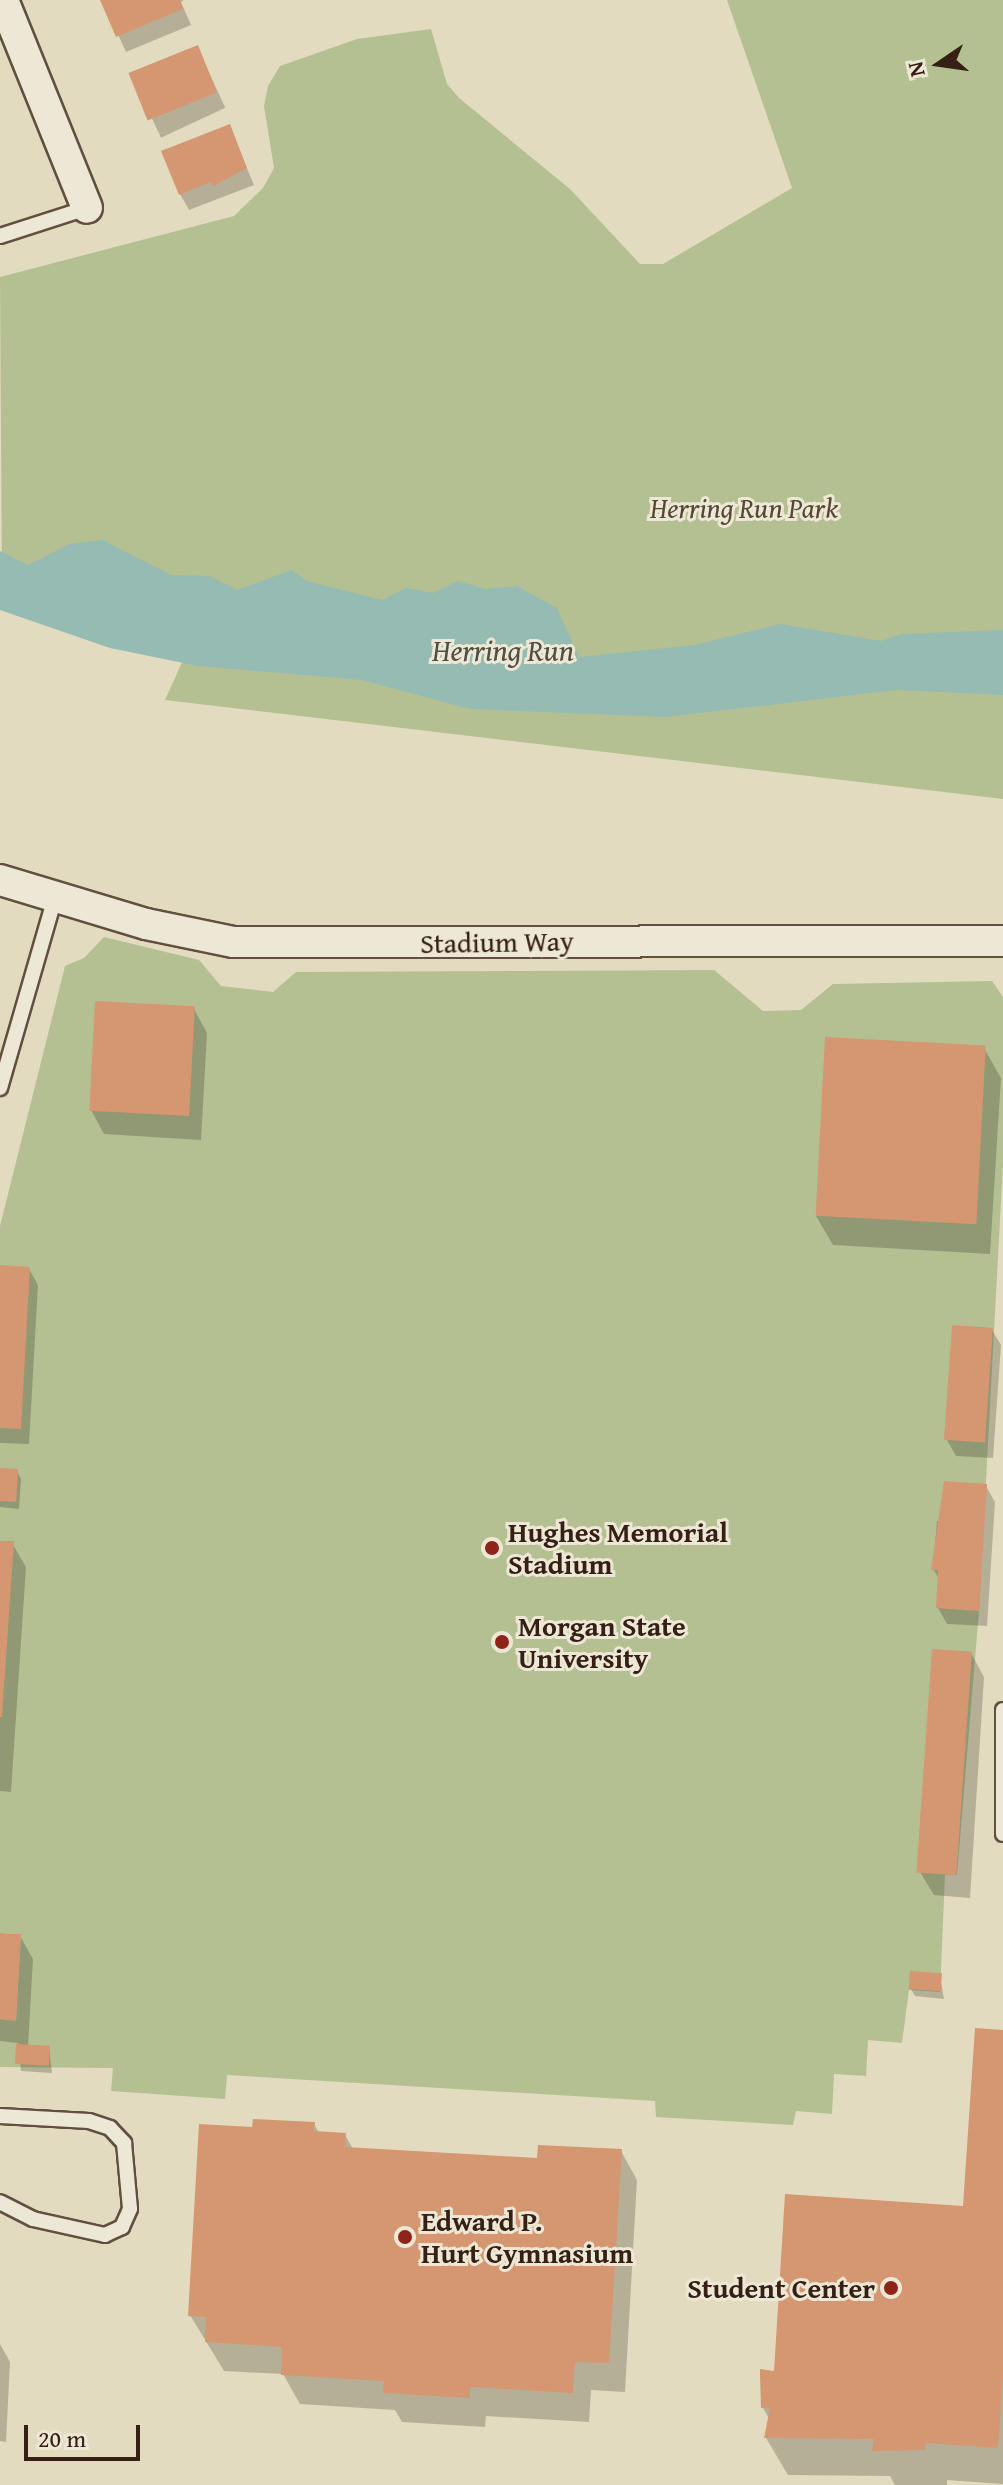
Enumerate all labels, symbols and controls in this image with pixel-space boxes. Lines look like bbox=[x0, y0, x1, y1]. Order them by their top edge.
north arrow bbox=[899, 24, 979, 104]
text: N bbox=[898, 59, 933, 80]
park label: Herring Run Park bbox=[650, 491, 838, 525]
water label: Herring Run bbox=[432, 632, 574, 668]
street label: Stadium Way bbox=[420, 924, 574, 960]
place label: Hughes Memorial Stadium bbox=[508, 1515, 728, 1581]
marker: Hughes Memorial Stadium bbox=[483, 1539, 501, 1557]
place label: Morgan State University bbox=[518, 1609, 686, 1675]
marker: Morgan State University bbox=[493, 1633, 511, 1651]
place label: Edward P. Hurt Gymnasium bbox=[421, 2204, 633, 2270]
marker: Edward P. Hurt Gymnasium bbox=[396, 2228, 414, 2246]
place label: Student Center bbox=[687, 2271, 875, 2305]
marker: Student Center bbox=[882, 2279, 900, 2297]
scale bar bbox=[28, 2409, 144, 2459]
text: 20 m bbox=[38, 2421, 86, 2456]

